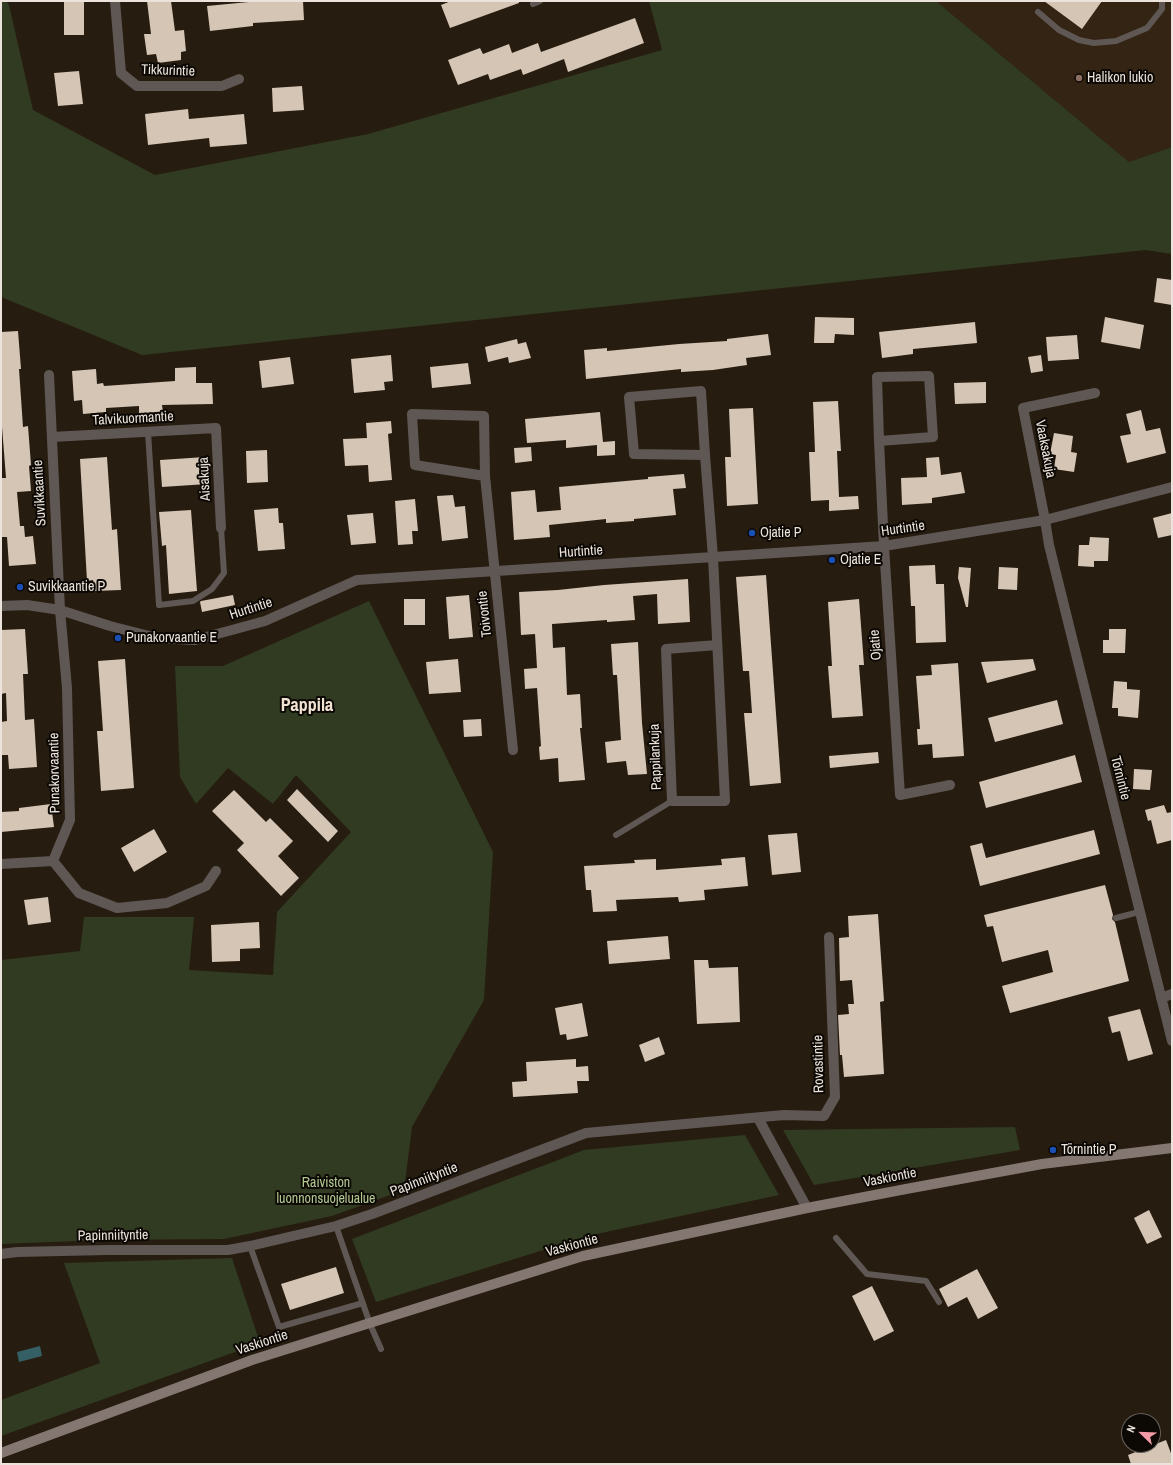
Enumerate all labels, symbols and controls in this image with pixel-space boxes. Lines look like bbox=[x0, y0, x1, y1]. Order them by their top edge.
street label: Tikkurintie bbox=[141, 62, 195, 80]
place label: Halikon lukio bbox=[1087, 70, 1153, 86]
marker: Halikon lukio bbox=[1074, 73, 1084, 83]
street label: Talvikuormantie bbox=[92, 408, 174, 430]
street label: Vaaksakuja bbox=[1031, 419, 1059, 479]
street label: Aisakuja bbox=[195, 457, 215, 501]
street label: Suvikkaantie bbox=[30, 459, 50, 527]
street label: Hurtintie bbox=[880, 518, 926, 540]
place label: Ojatie P bbox=[760, 525, 801, 541]
marker: Ojatie P bbox=[747, 528, 757, 538]
street label: Hurtintie bbox=[558, 542, 604, 562]
place label: Ojatie E bbox=[840, 552, 881, 568]
marker: Ojatie E bbox=[827, 555, 837, 565]
place label: Suvikkaantie P bbox=[28, 579, 105, 595]
marker: Suvikkaantie P bbox=[15, 582, 25, 592]
street label: Toivontie bbox=[474, 590, 496, 638]
street label: Hurtintie bbox=[227, 594, 275, 624]
street label: Ojatie bbox=[867, 629, 885, 661]
place label: Punakorvaantie E bbox=[126, 630, 217, 646]
marker: Punakorvaantie E bbox=[113, 633, 123, 643]
district label: Pappila bbox=[281, 695, 333, 717]
street label: Pappilankuja bbox=[646, 724, 666, 790]
street label: Punakorvaantie bbox=[46, 733, 64, 813]
street label: Törnintie bbox=[1106, 754, 1134, 802]
street label: Rovastintie bbox=[810, 1035, 828, 1093]
place label: Törnintie P bbox=[1061, 1142, 1117, 1158]
marker: Törnintie P bbox=[1048, 1145, 1058, 1155]
street label: Papinniityntie bbox=[388, 1159, 460, 1201]
street label: Vaskiontie bbox=[862, 1165, 918, 1191]
park label: Raiviston luonnonsuojelualue bbox=[277, 1175, 375, 1208]
street label: Papinniityntie bbox=[77, 1227, 149, 1245]
street label: Vaskiontie bbox=[544, 1231, 600, 1261]
street label: Vaskiontie bbox=[234, 1327, 290, 1359]
north arrow bbox=[1121, 1413, 1161, 1453]
text: N bbox=[1123, 1423, 1139, 1434]

